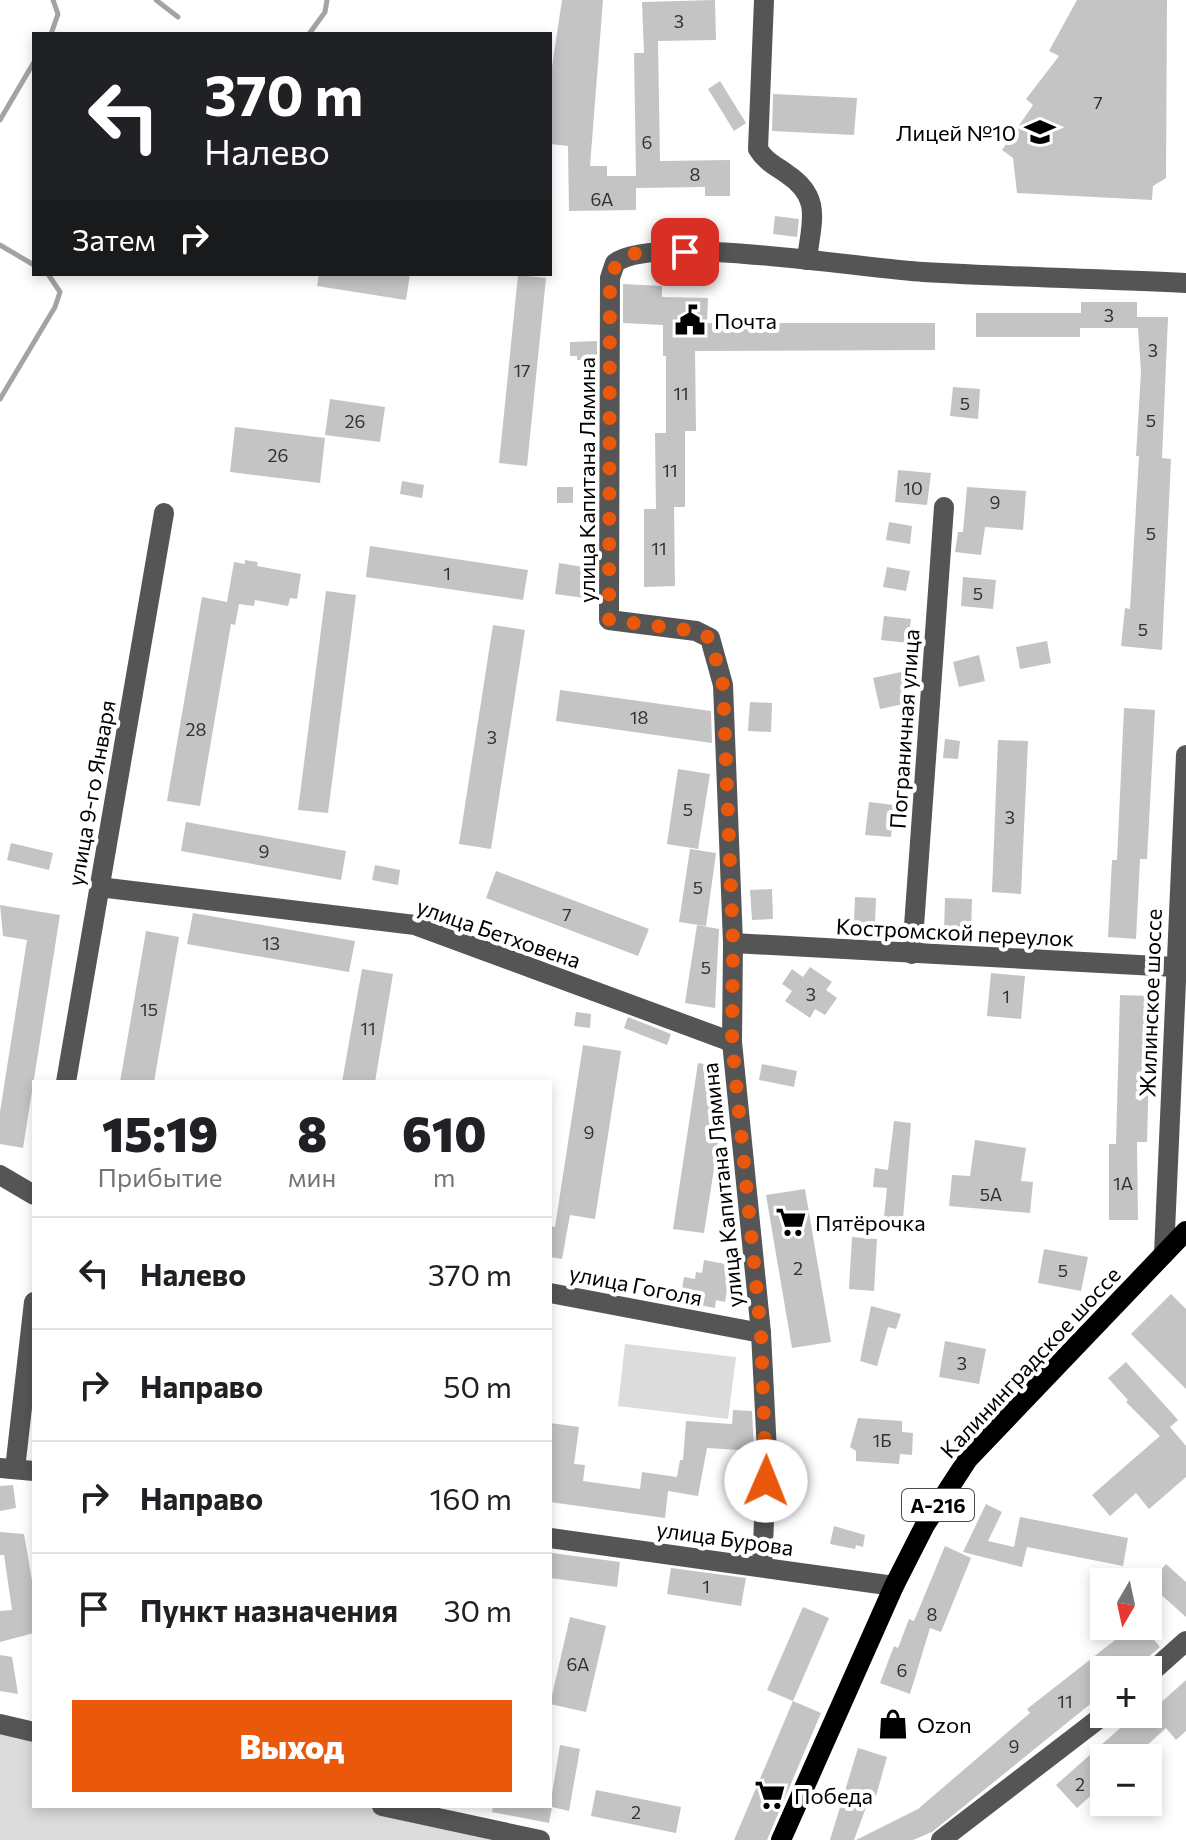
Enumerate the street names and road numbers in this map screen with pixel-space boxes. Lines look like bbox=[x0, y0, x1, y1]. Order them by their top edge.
street label: улица Капитана Лямина bbox=[573, 357, 600, 603]
street label: Пограничная улица bbox=[884, 628, 924, 830]
street label: улица 9-го Января bbox=[61, 698, 121, 888]
street label: улица Бетховена bbox=[413, 892, 585, 974]
street label: Жилинское шоссе bbox=[1133, 908, 1167, 1098]
street label: Костромской переулок bbox=[835, 912, 1075, 952]
street label: улица Капитана Лямина bbox=[696, 1061, 748, 1309]
street label: улица Гоголя bbox=[567, 1259, 705, 1311]
street label: Калининградское шоссе bbox=[934, 1261, 1126, 1463]
road number: А-216 bbox=[902, 1489, 974, 1521]
street label: улица Бурова bbox=[655, 1515, 795, 1561]

